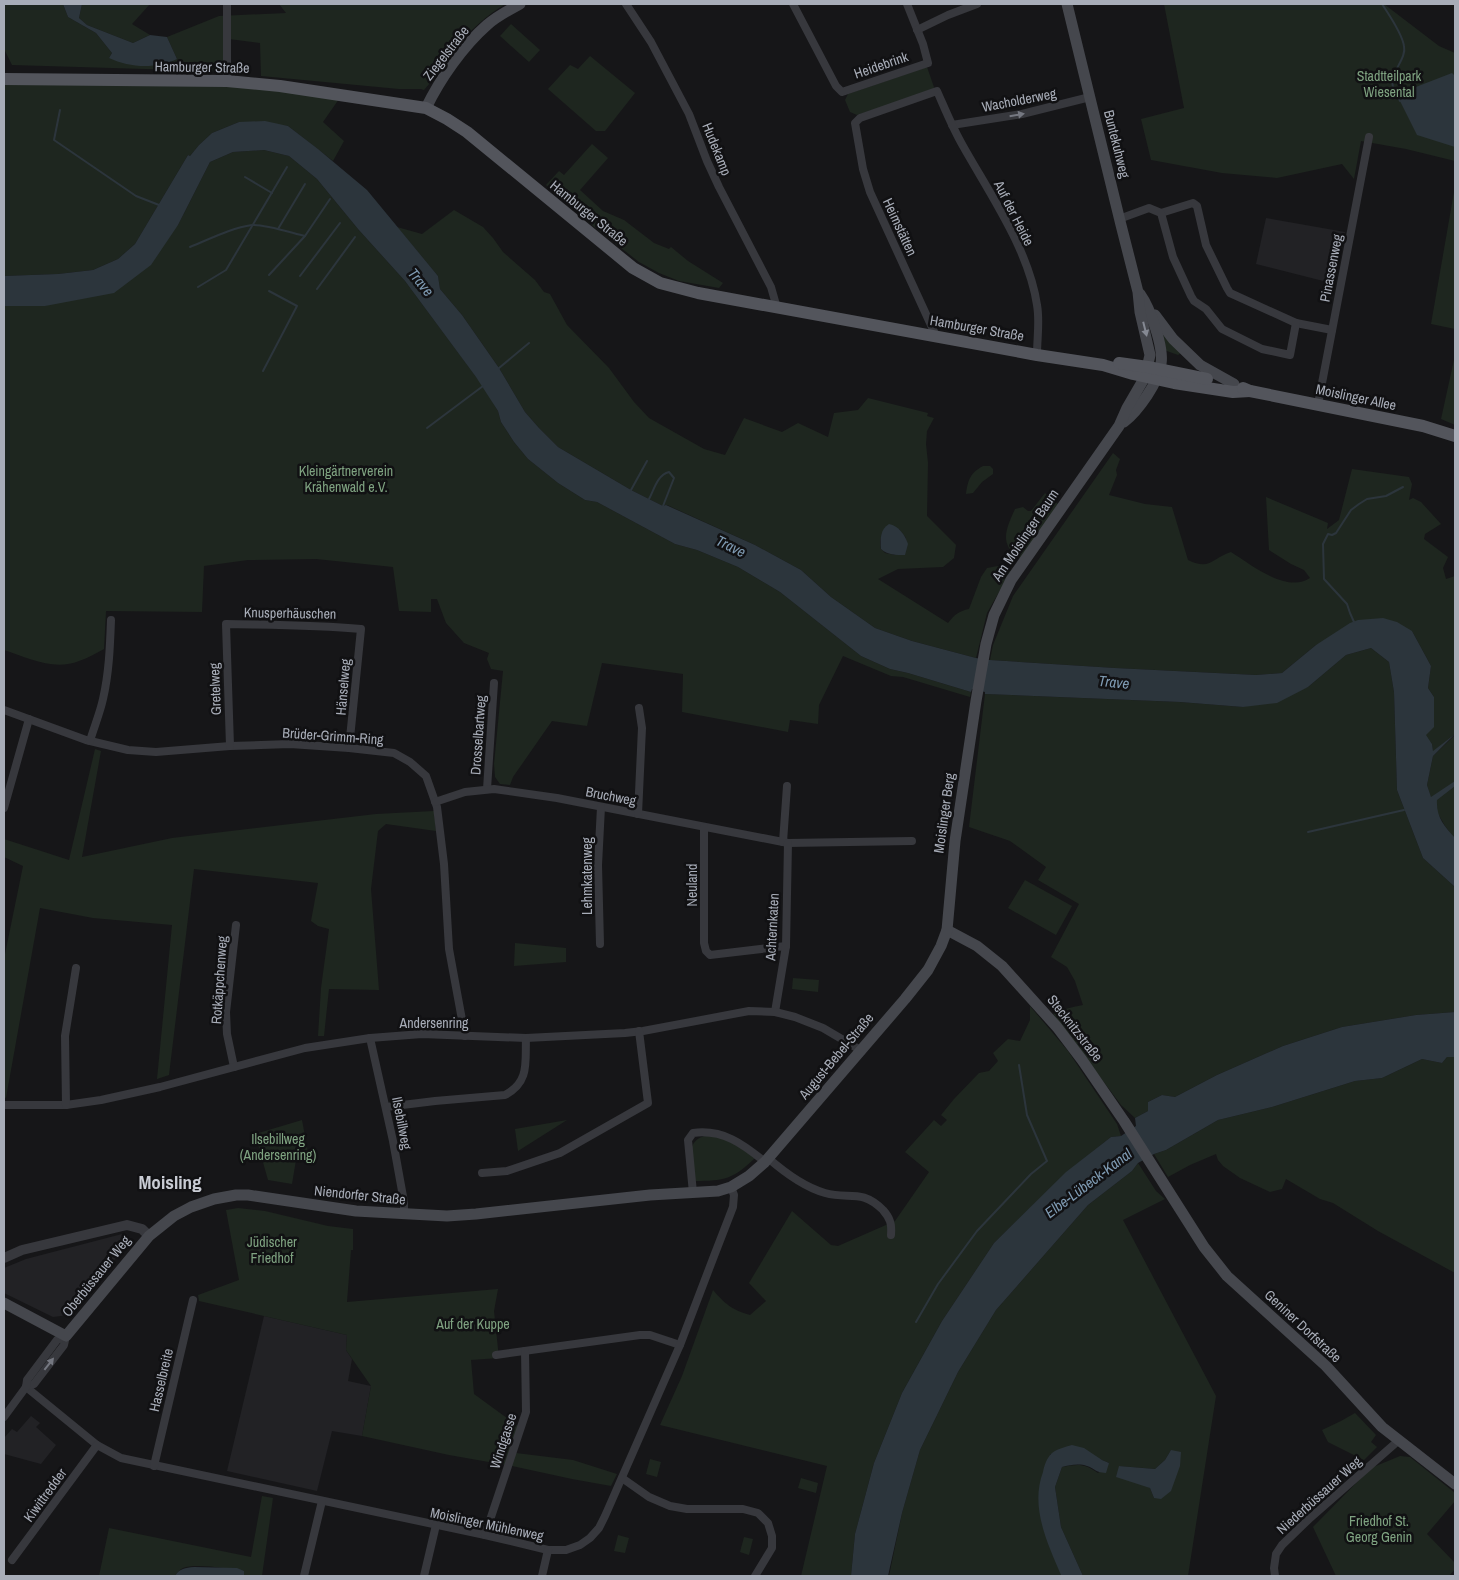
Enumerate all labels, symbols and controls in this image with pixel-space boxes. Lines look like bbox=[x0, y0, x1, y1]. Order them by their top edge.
street label: Ziegelstraße bbox=[419, 22, 473, 84]
street label: Heidebrink bbox=[852, 47, 911, 83]
street label: Hamburger Straße bbox=[154, 57, 250, 77]
park label: Stadtteilpark Wiesental bbox=[1357, 67, 1421, 101]
street label: Wacholderweg bbox=[980, 84, 1058, 116]
street label: Buntekuhweg bbox=[1100, 108, 1134, 181]
one-way arrow bbox=[1010, 111, 1026, 119]
street label: Hudekamp bbox=[698, 120, 736, 178]
street label: Hamburger Straße bbox=[546, 176, 632, 250]
street label: Auf der Heide bbox=[989, 176, 1038, 249]
street label: Heimstätten bbox=[879, 195, 921, 259]
street label: Pinassenweg bbox=[1316, 232, 1347, 304]
water label: Trave bbox=[403, 263, 439, 301]
street label: Hamburger Straße bbox=[929, 311, 1025, 345]
one-way arrow bbox=[1141, 322, 1149, 337]
street label: Moislinger Allee bbox=[1314, 380, 1398, 414]
park label: Kleingärtnerverein Krähenwald e.V. bbox=[299, 462, 393, 496]
street label: Am Moislinger Baum bbox=[987, 486, 1062, 585]
water label: Trave bbox=[713, 530, 750, 562]
street label: Knusperhäuschen bbox=[244, 603, 336, 623]
street label: Hänselweg bbox=[332, 657, 354, 716]
street label: Gretelweg bbox=[205, 662, 225, 715]
water label: Trave bbox=[1098, 670, 1131, 694]
street label: Drosselbartweg bbox=[466, 694, 490, 775]
street label: Brüder-Grimm-Ring bbox=[282, 723, 385, 749]
street label: Moislinger Berg bbox=[929, 771, 959, 854]
street label: Bruchweg bbox=[584, 782, 638, 810]
street label: Lehmkatenweg bbox=[578, 836, 596, 915]
street label: Neuland bbox=[683, 864, 701, 906]
street label: Achternkaten bbox=[761, 893, 783, 962]
street label: Rotkäppchenweg bbox=[207, 935, 231, 1025]
street label: Stecknitzstraße bbox=[1043, 991, 1107, 1065]
street label: August-Bebel-Straße bbox=[794, 1009, 877, 1104]
street label: Andersenring bbox=[399, 1014, 469, 1032]
street label: Ilsebillweg bbox=[388, 1095, 416, 1152]
park label: Ilsebillweg (Andersenring) bbox=[240, 1130, 316, 1164]
water label: Elbe-Lübeck-Kanal bbox=[1040, 1143, 1136, 1223]
district label: Moisling bbox=[138, 1169, 202, 1195]
street label: Niendorfer Straße bbox=[313, 1181, 407, 1209]
street label: Oberbüssauer Weg bbox=[58, 1231, 135, 1320]
park label: Jüdischer Friedhof bbox=[247, 1233, 297, 1267]
street label: Geniner Dorfstraße bbox=[1261, 1286, 1345, 1366]
park label: Auf der Kuppe bbox=[435, 1315, 510, 1333]
street label: Hasselbreite bbox=[145, 1347, 177, 1413]
one-way arrow bbox=[44, 1358, 55, 1371]
street label: Windgasse bbox=[486, 1411, 520, 1471]
street label: Niederbüssauer Weg bbox=[1273, 1452, 1366, 1538]
street label: Kiwittredder bbox=[20, 1465, 71, 1525]
street label: Moislinger Mühlenweg bbox=[429, 1503, 546, 1545]
park label: Friedhof St. Georg Genin bbox=[1346, 1512, 1412, 1546]

